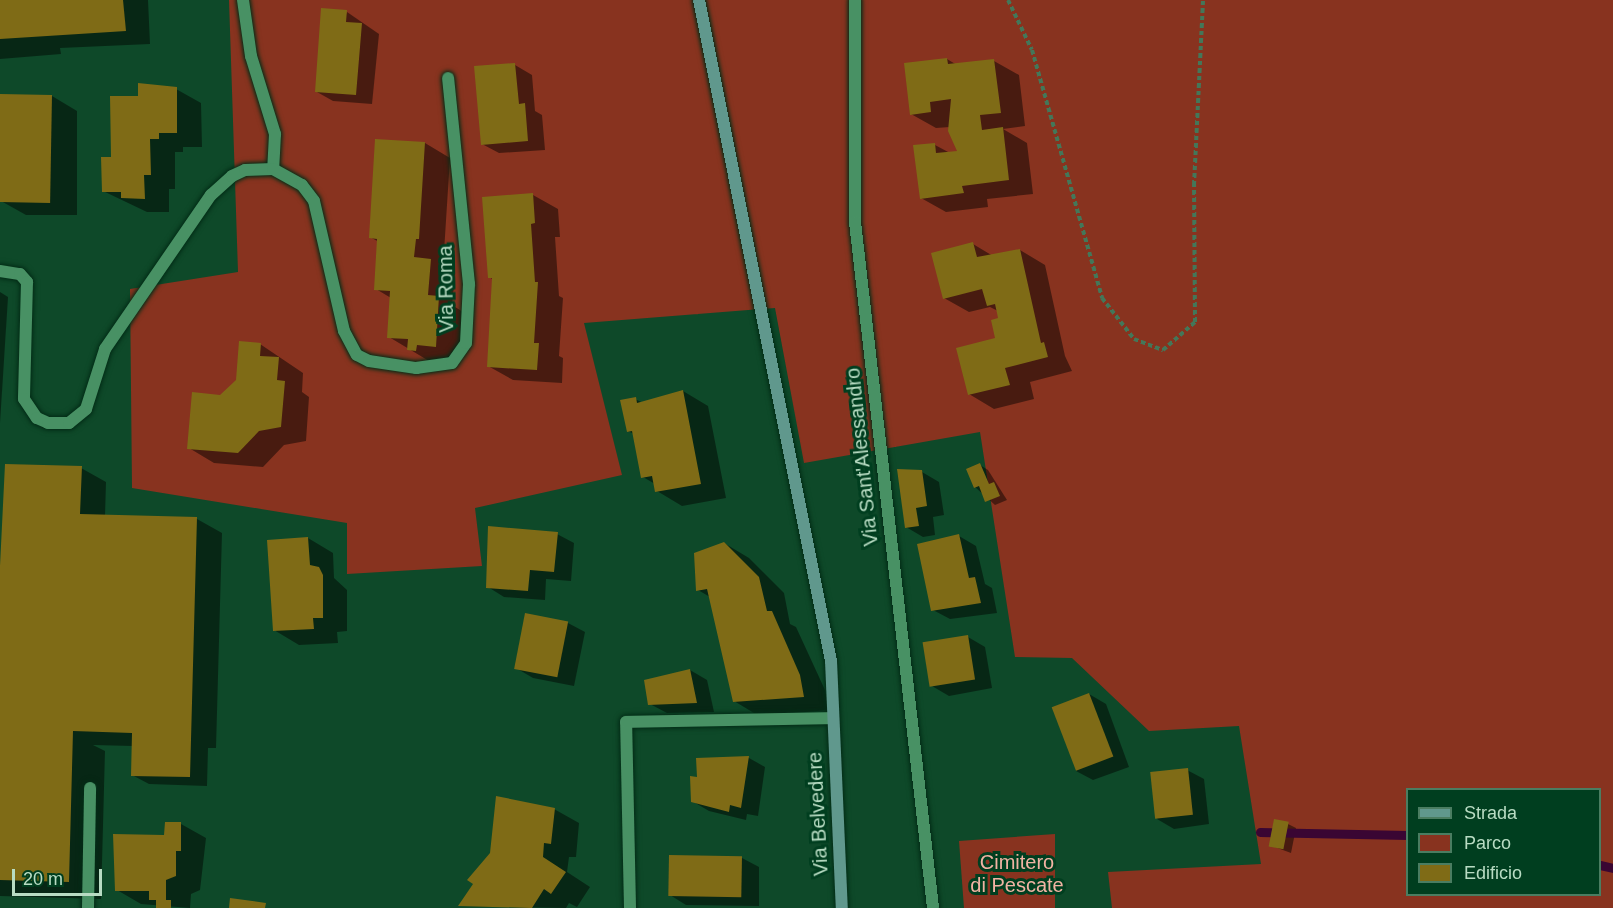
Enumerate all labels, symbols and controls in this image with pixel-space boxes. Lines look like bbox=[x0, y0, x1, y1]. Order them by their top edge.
street label: Via Roma bbox=[433, 245, 459, 333]
street label: Via Sant'Alessandro bbox=[841, 367, 883, 547]
street label: Via Belvedere bbox=[803, 751, 833, 877]
legend bbox=[1406, 788, 1601, 896]
text: Strada bbox=[1464, 803, 1517, 823]
text: Parco bbox=[1464, 833, 1511, 853]
park label: Cimitero di Pescate bbox=[970, 850, 1064, 897]
scale bar bbox=[15, 857, 105, 895]
text: Edificio bbox=[1464, 863, 1522, 883]
text: 20 m bbox=[23, 869, 63, 889]

